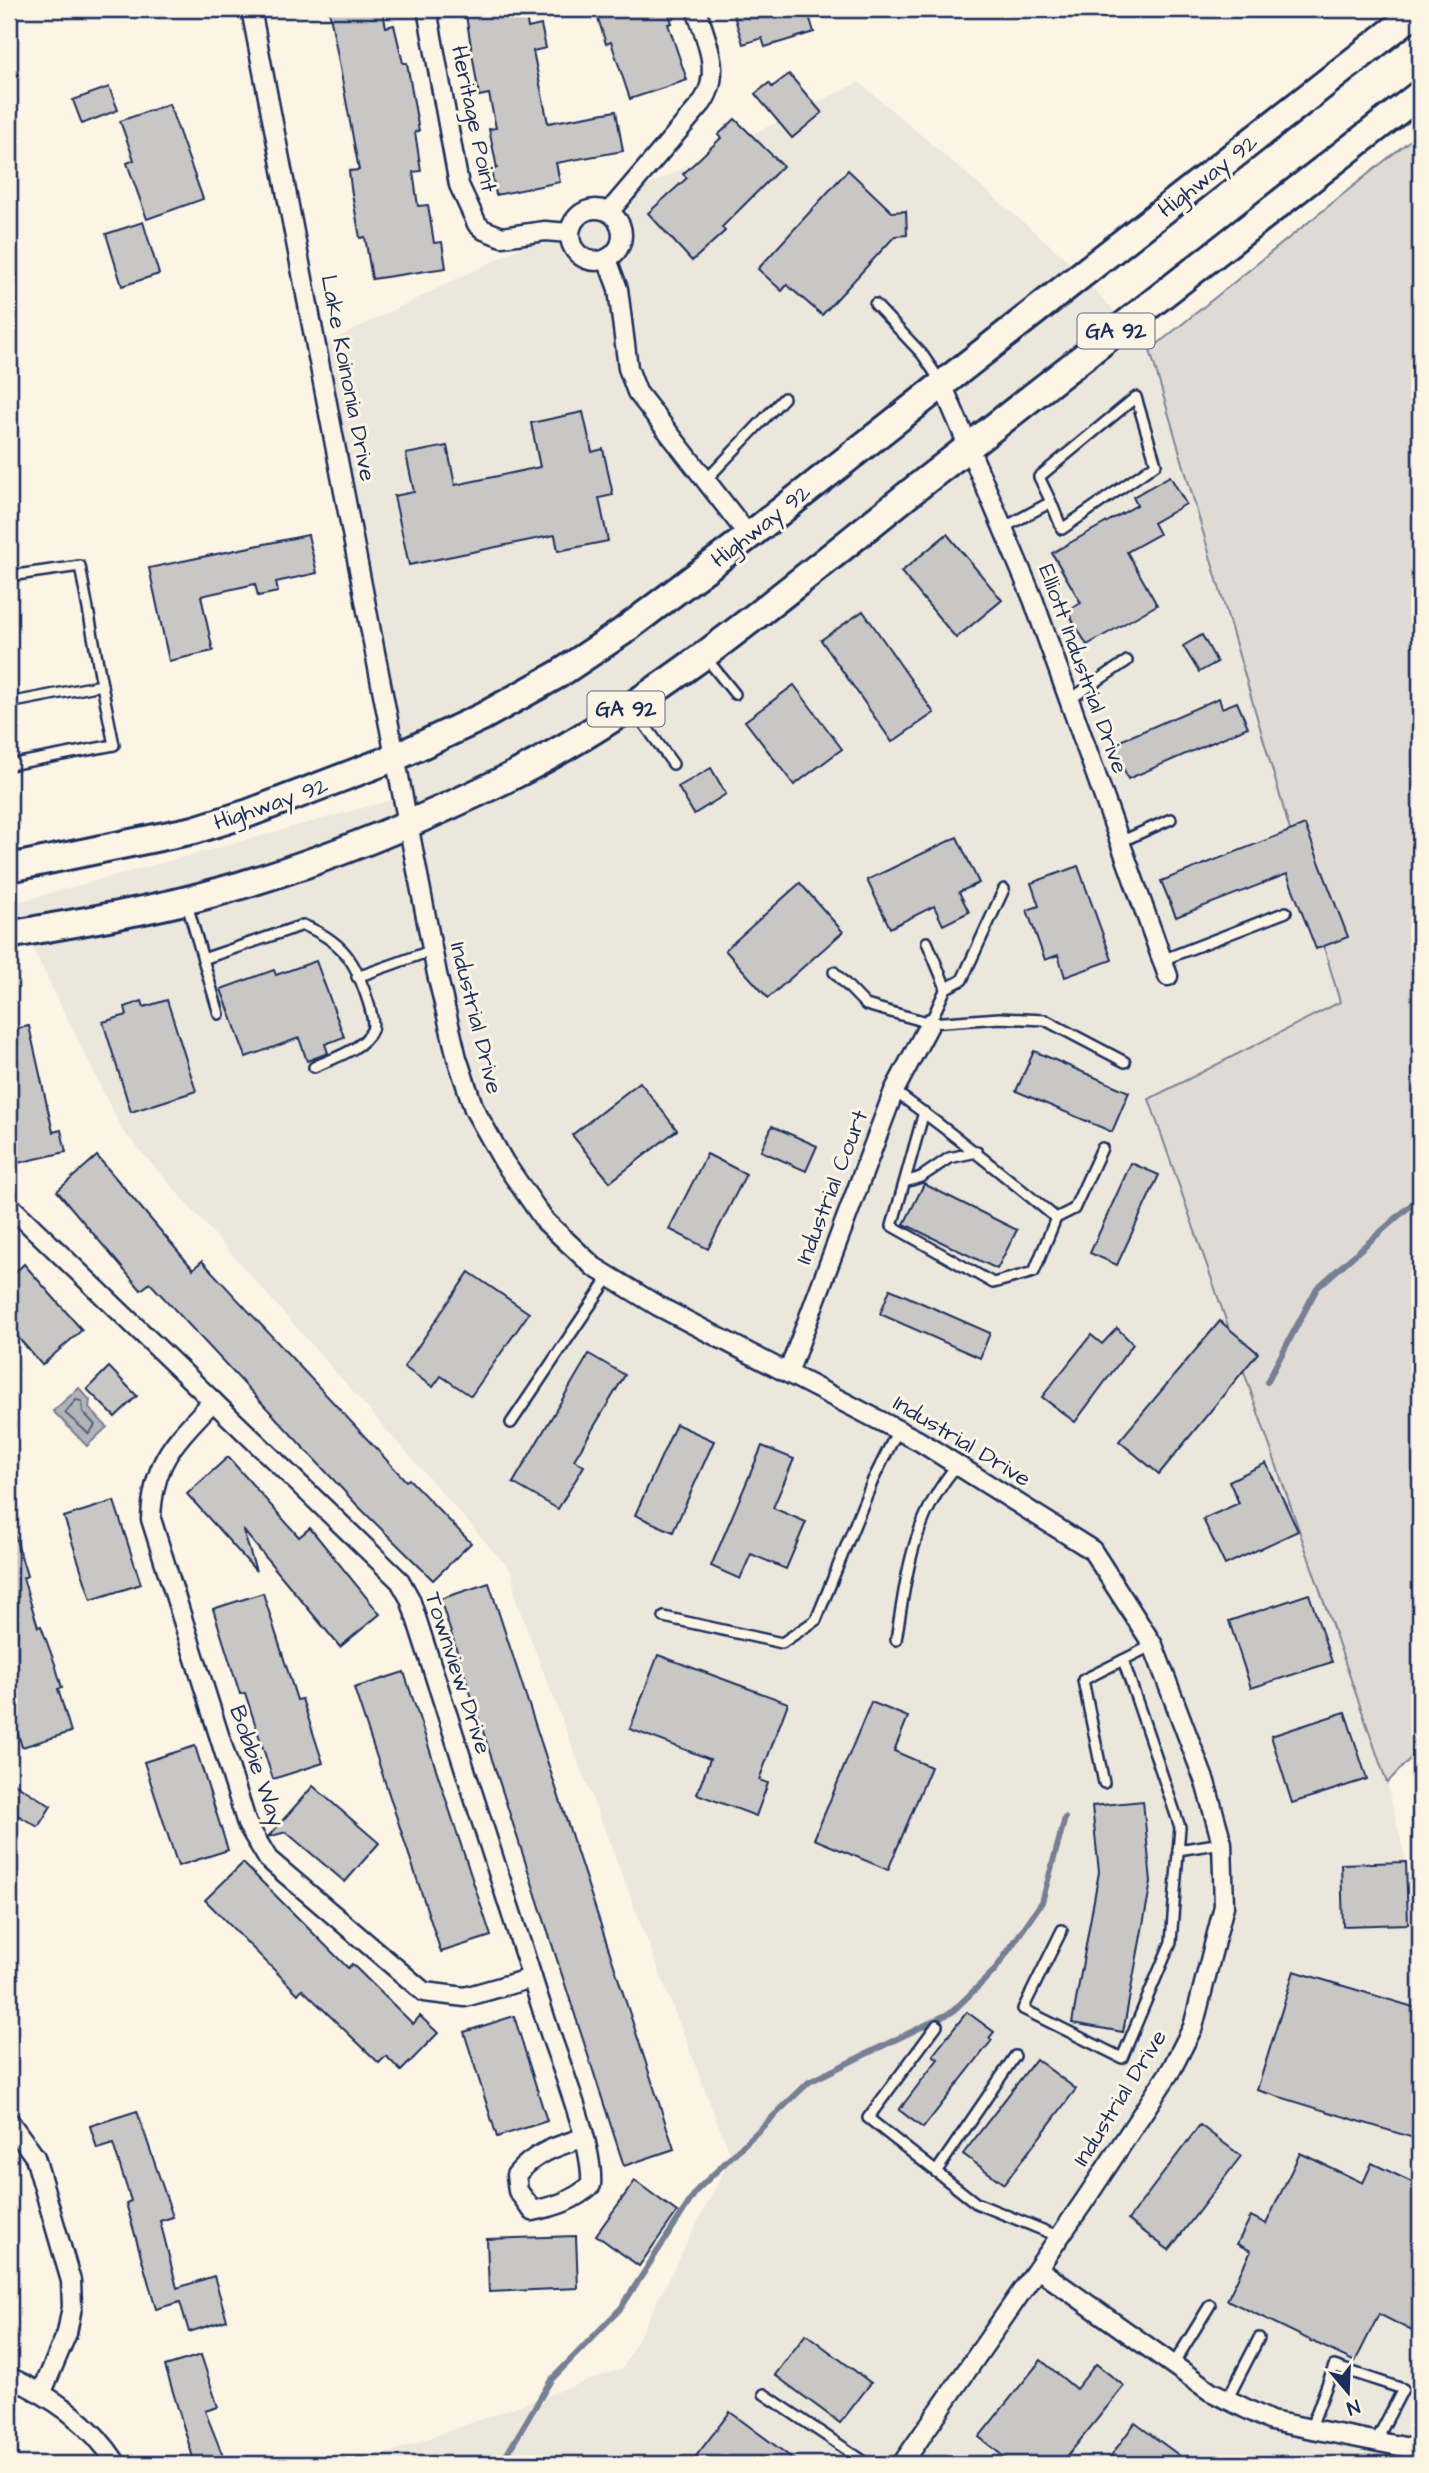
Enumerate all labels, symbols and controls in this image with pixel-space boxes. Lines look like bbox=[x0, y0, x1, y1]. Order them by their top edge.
street label: Heritage Point bbox=[442, 43, 505, 196]
street label: Highway 92 bbox=[1151, 127, 1265, 226]
street label: Lake Koinonia Drive bbox=[312, 272, 384, 484]
road number: GA 92 bbox=[1078, 314, 1154, 348]
street label: Highway 92 bbox=[704, 477, 818, 576]
street label: Elliott Industrial Drive bbox=[1030, 560, 1136, 778]
road number: GA 92 bbox=[588, 692, 664, 726]
street label: Highway 92 bbox=[210, 769, 333, 839]
street label: Industrial Drive bbox=[442, 939, 510, 1097]
street label: Industrial Court bbox=[788, 1105, 876, 1269]
street label: Industrial Drive bbox=[887, 1387, 1037, 1495]
street label: Townview Drive bbox=[417, 1588, 499, 1758]
street label: Bobbie Way bbox=[220, 1701, 293, 1832]
street label: Industrial Drive bbox=[1065, 2024, 1175, 2172]
north arrow bbox=[1314, 2358, 1384, 2428]
text: N bbox=[1343, 2392, 1363, 2421]

